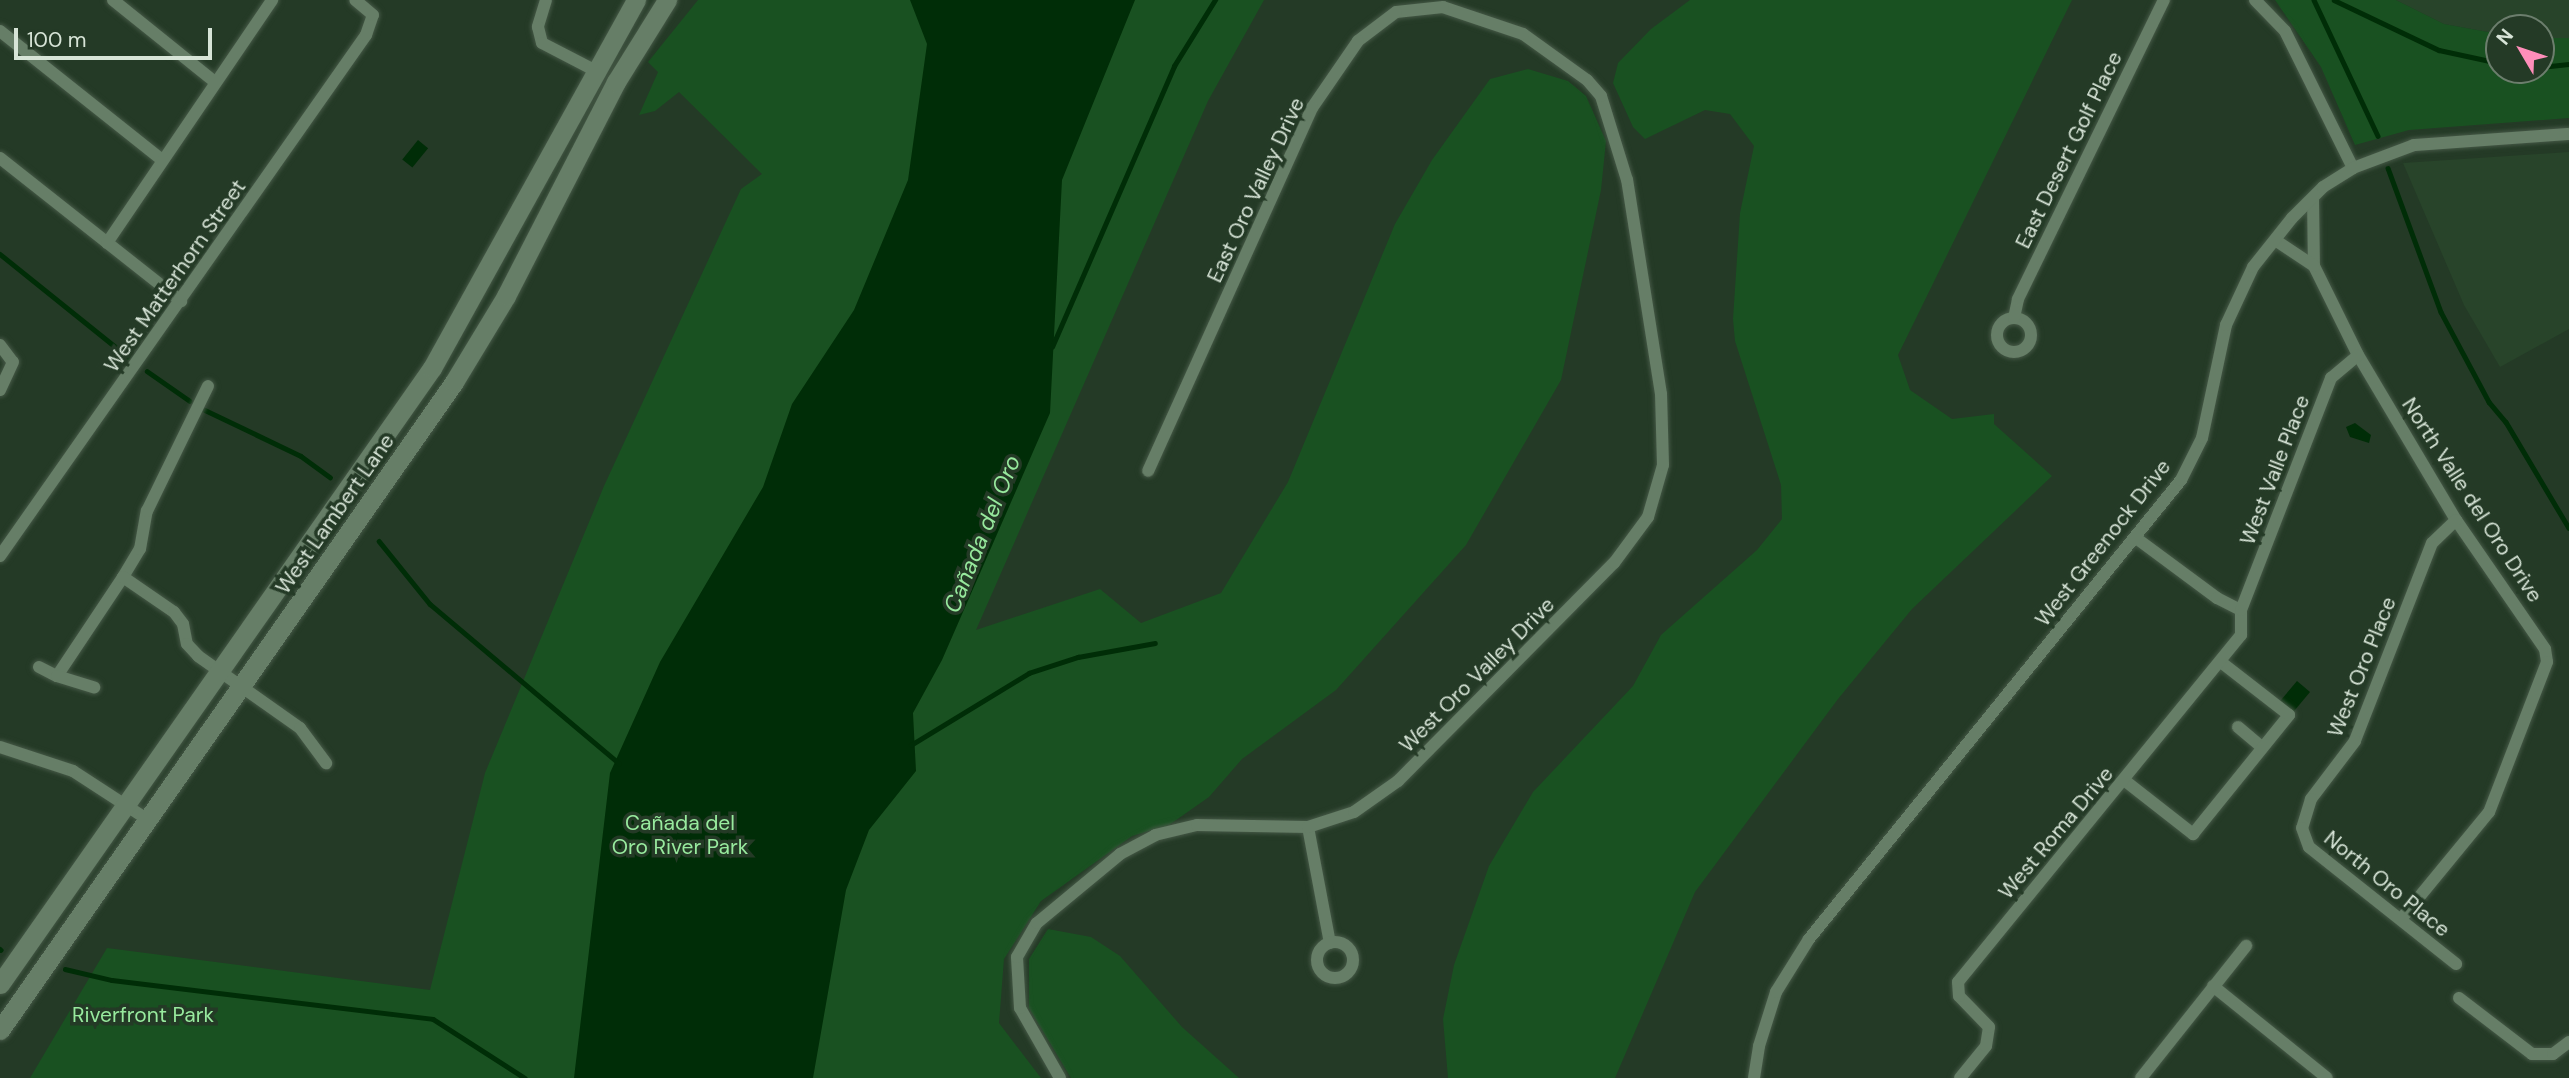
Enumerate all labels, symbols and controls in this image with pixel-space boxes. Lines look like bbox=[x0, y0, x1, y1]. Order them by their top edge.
scale bar bbox=[18, 14, 215, 58]
north arrow bbox=[2485, 14, 2555, 84]
text: N bbox=[2491, 23, 2519, 50]
text: 100 m bbox=[27, 26, 87, 54]
street label: East Desert Golf Place bbox=[2010, 48, 2128, 252]
street label: East Oro Valley Drive bbox=[1202, 94, 1310, 286]
street label: West Matterhorn Street bbox=[99, 175, 251, 377]
street label: West Valle Place bbox=[2235, 392, 2315, 548]
street label: North Valle del Oro Drive bbox=[2396, 393, 2548, 607]
street label: West Lambert Lane bbox=[270, 429, 400, 599]
water label: Cañada del Oro bbox=[938, 451, 1026, 617]
street label: West Greenock Drive bbox=[2030, 455, 2176, 631]
street label: West Oro Valley Drive bbox=[1394, 592, 1560, 758]
street label: West Oro Place bbox=[2322, 593, 2402, 741]
street label: West Roma Drive bbox=[1993, 762, 2119, 904]
park label: Cañada del Oro River Park bbox=[612, 810, 748, 860]
street label: North Oro Place bbox=[2319, 826, 2455, 942]
park label: Riverfront Park bbox=[72, 1002, 214, 1028]

